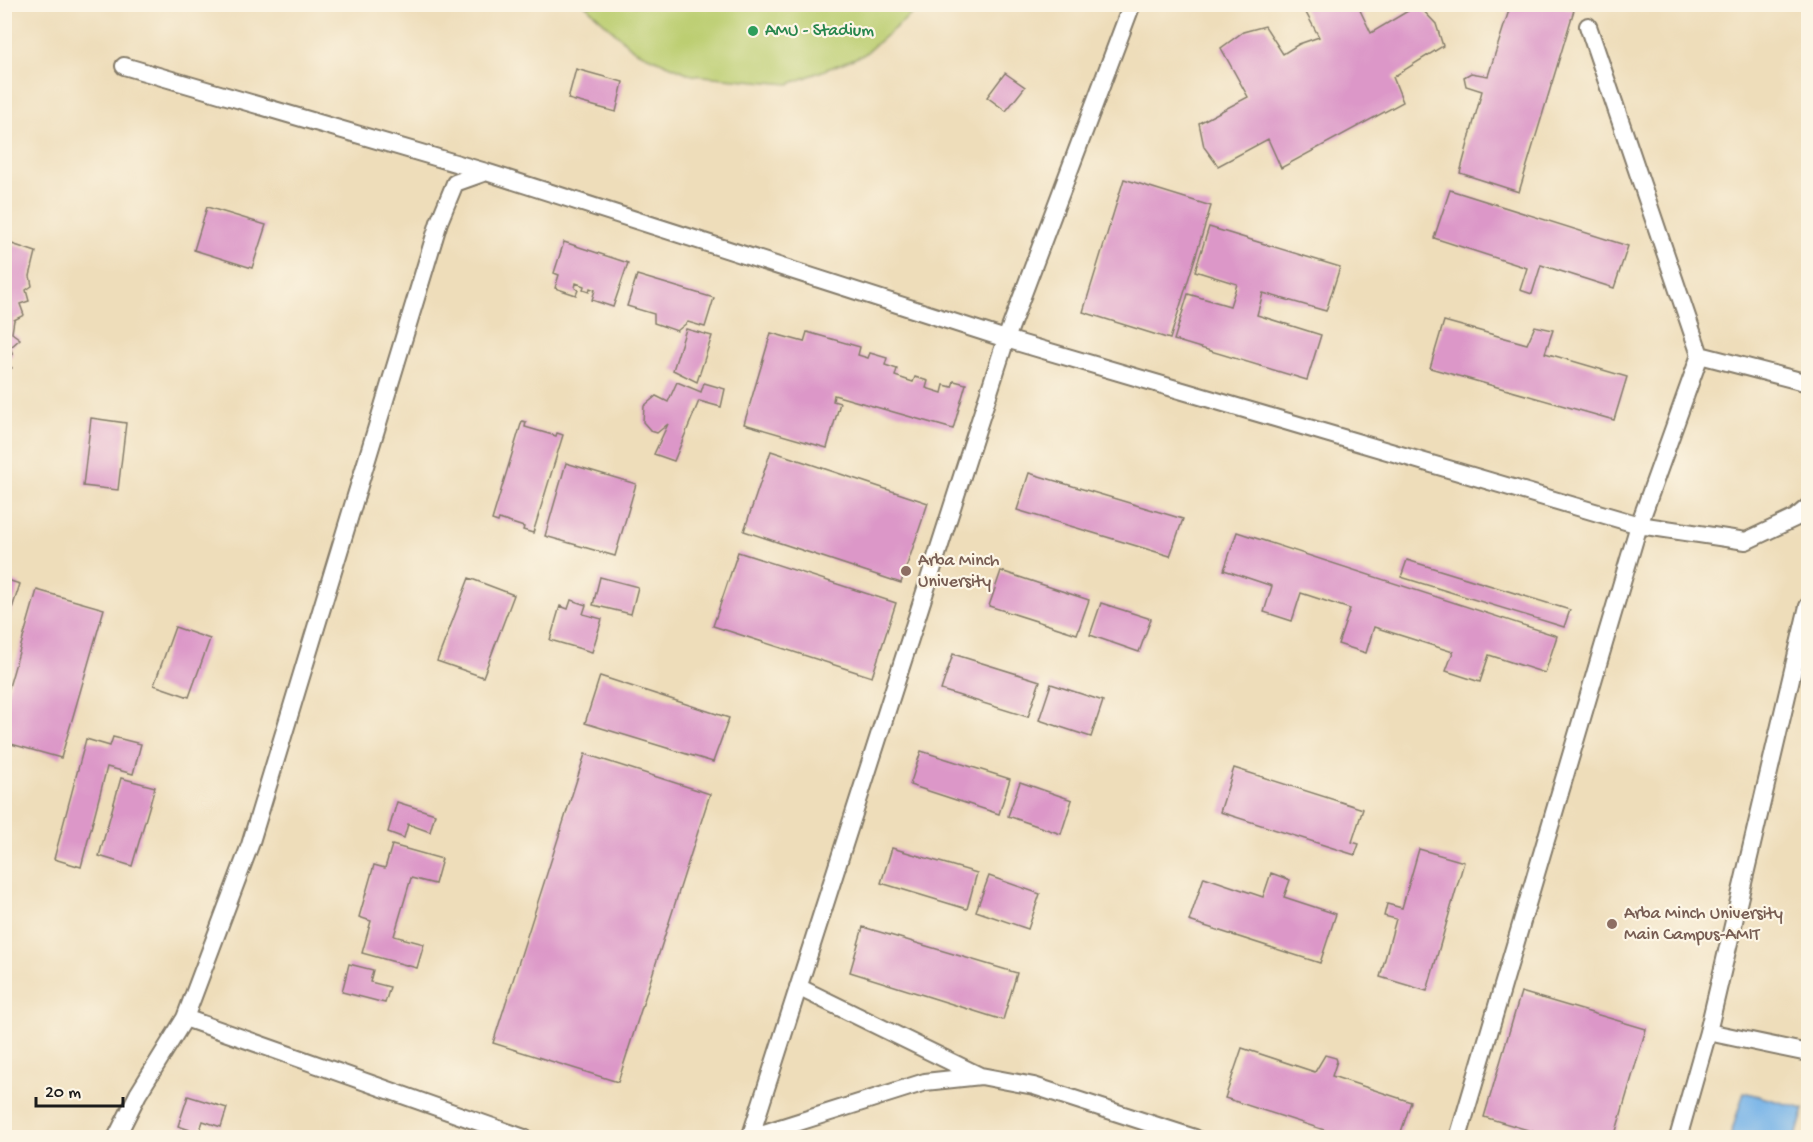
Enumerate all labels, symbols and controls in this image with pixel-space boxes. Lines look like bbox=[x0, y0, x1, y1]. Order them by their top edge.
place label: AMU - Stadium bbox=[765, 21, 874, 42]
marker: AMU - Stadium bbox=[746, 24, 760, 38]
place label: Arba Minch University bbox=[918, 551, 1000, 593]
marker: Arba Minch University bbox=[899, 564, 913, 578]
place label: Arba Minch University Main Campus-AMIT bbox=[1624, 904, 1783, 946]
marker: Arba Minch University Main Campus-AMIT bbox=[1605, 917, 1619, 931]
scale bar bbox=[36, 1070, 123, 1108]
text: 20 m bbox=[45, 1083, 81, 1104]

